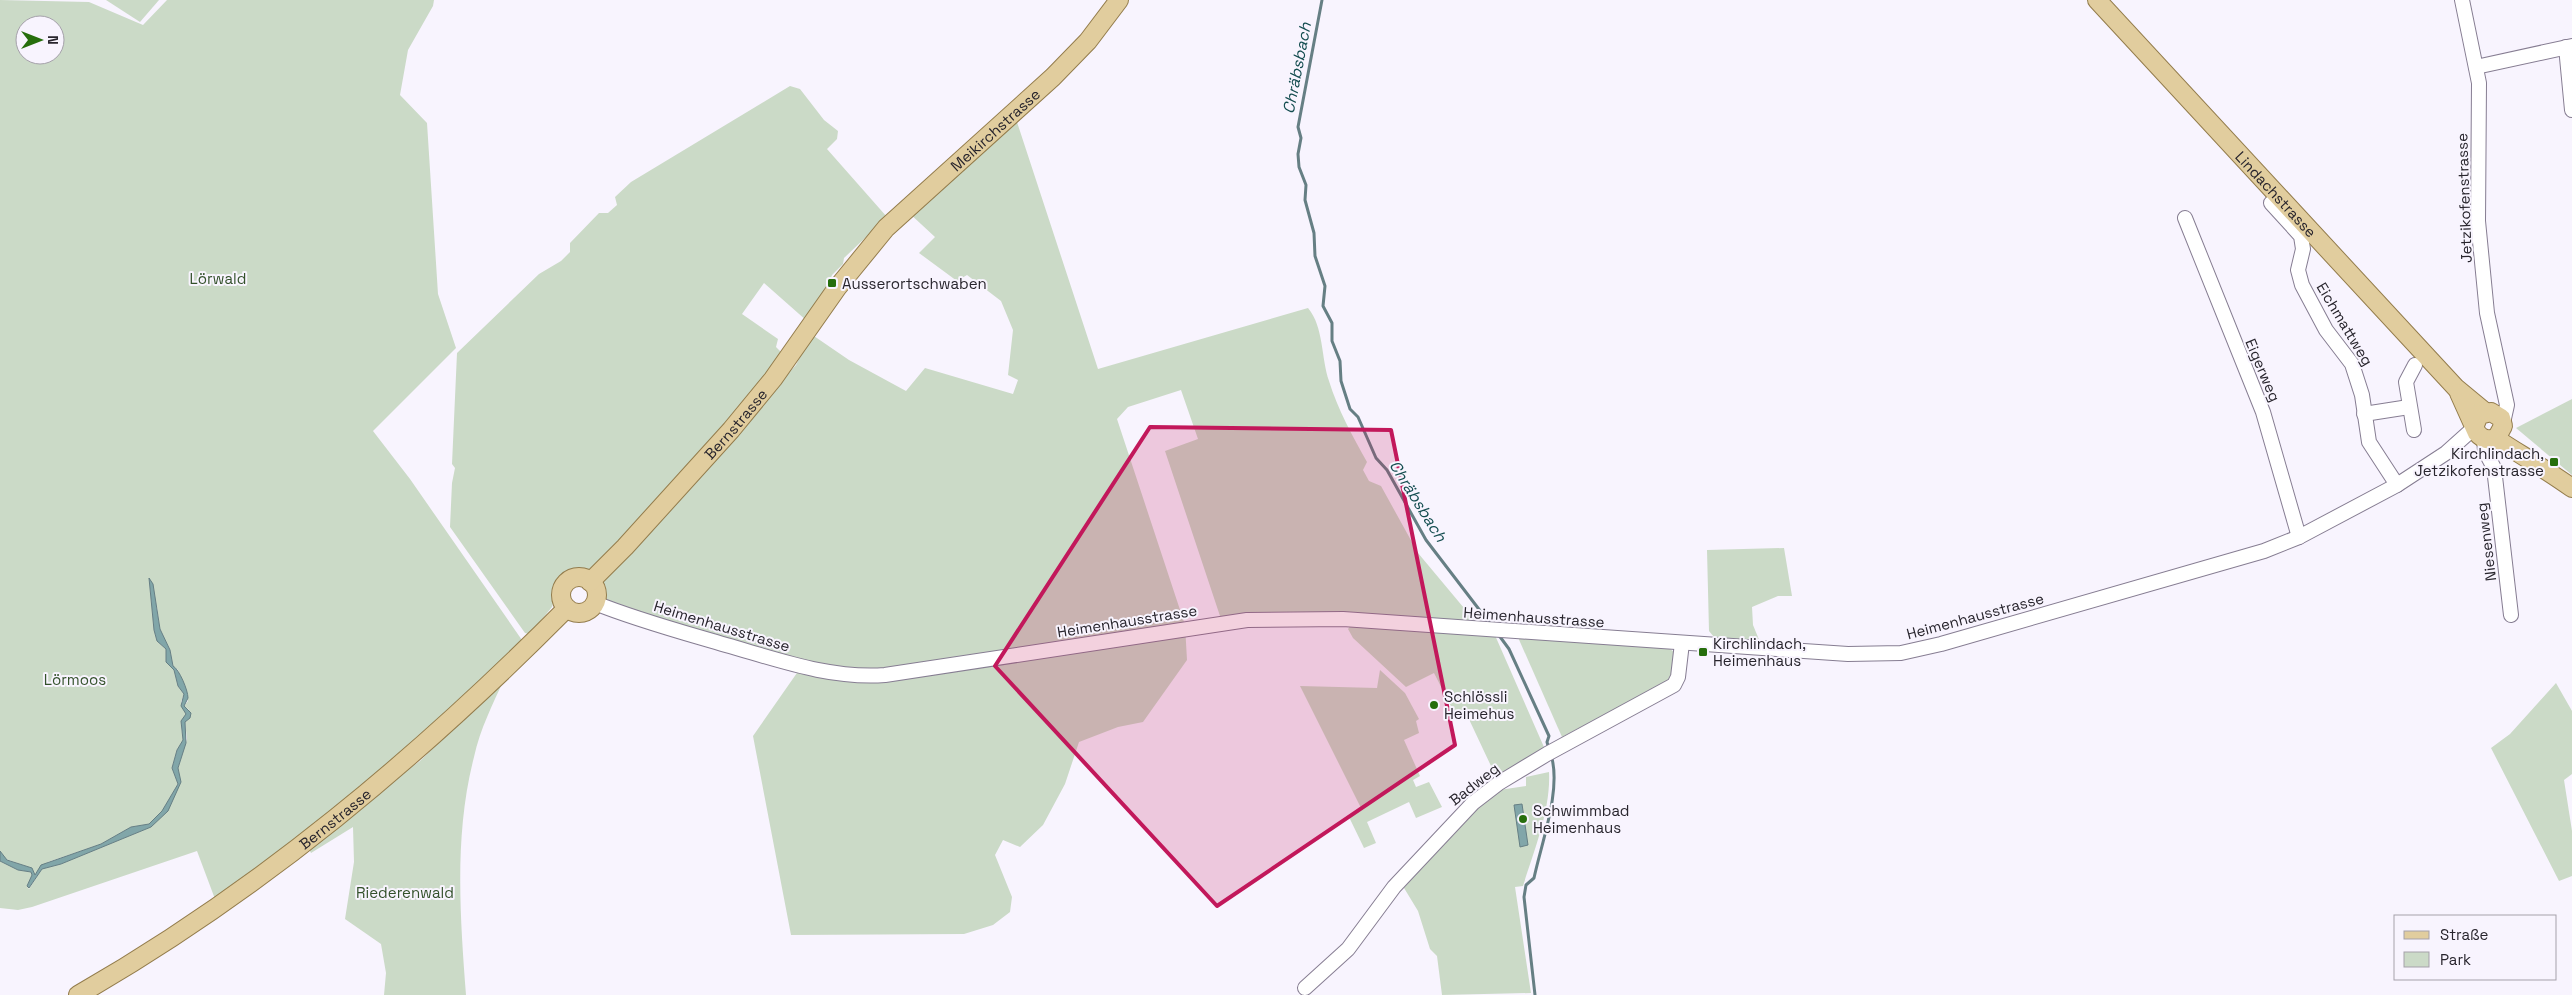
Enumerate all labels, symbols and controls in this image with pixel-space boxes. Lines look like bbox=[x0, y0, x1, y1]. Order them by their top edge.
north arrow bbox=[15, 15, 65, 65]
water label: Chräbsbach bbox=[1278, 19, 1316, 115]
text: N bbox=[44, 35, 62, 45]
street label: Meikirchstrasse bbox=[946, 84, 1044, 175]
street label: Jetzikofenstrasse bbox=[2452, 133, 2476, 263]
street label: Lindachstrasse bbox=[2232, 147, 2321, 241]
park label: Lörwald bbox=[190, 269, 246, 288]
place label: Ausserortschwaben bbox=[842, 274, 987, 293]
marker: Ausserortschwaben bbox=[826, 277, 838, 289]
street label: Eichmattweg bbox=[2313, 279, 2377, 369]
street label: Eigerweg bbox=[2241, 336, 2285, 404]
street label: Bernstrasse bbox=[700, 384, 771, 463]
place label: Kirchlindach, Jetzikofenstrasse bbox=[2414, 444, 2544, 480]
water label: Chräbsbach bbox=[1385, 456, 1452, 547]
marker: Kirchlindach, Jetzikofenstrasse bbox=[2548, 456, 2560, 468]
street label: Niesenweg bbox=[2472, 502, 2500, 582]
street label: Heimenhausstrasse bbox=[1904, 588, 2046, 643]
street label: Heimenhausstrasse bbox=[652, 596, 792, 656]
street label: Heimenhausstrasse bbox=[1056, 601, 1198, 641]
street label: Heimenhausstrasse bbox=[1463, 603, 1605, 631]
place label: Kirchlindach, Heimenhaus bbox=[1713, 634, 1806, 670]
marker: Kirchlindach, Heimenhaus bbox=[1697, 646, 1709, 658]
park label: Lörmoos bbox=[44, 670, 106, 689]
place label: Schlössli Heimehus bbox=[1444, 687, 1514, 723]
marker: Schlössli Heimehus bbox=[1428, 699, 1440, 711]
street label: Badweg bbox=[1445, 759, 1503, 809]
street label: Bernstrasse bbox=[295, 784, 375, 853]
place label: Schwimmbad Heimenhaus bbox=[1533, 801, 1630, 837]
marker: Schwimmbad Heimenhaus bbox=[1517, 813, 1529, 825]
park label: Riederenwald bbox=[356, 883, 454, 902]
legend bbox=[2394, 915, 2557, 980]
text: Straße bbox=[2440, 925, 2489, 944]
text: Park bbox=[2440, 950, 2471, 969]

